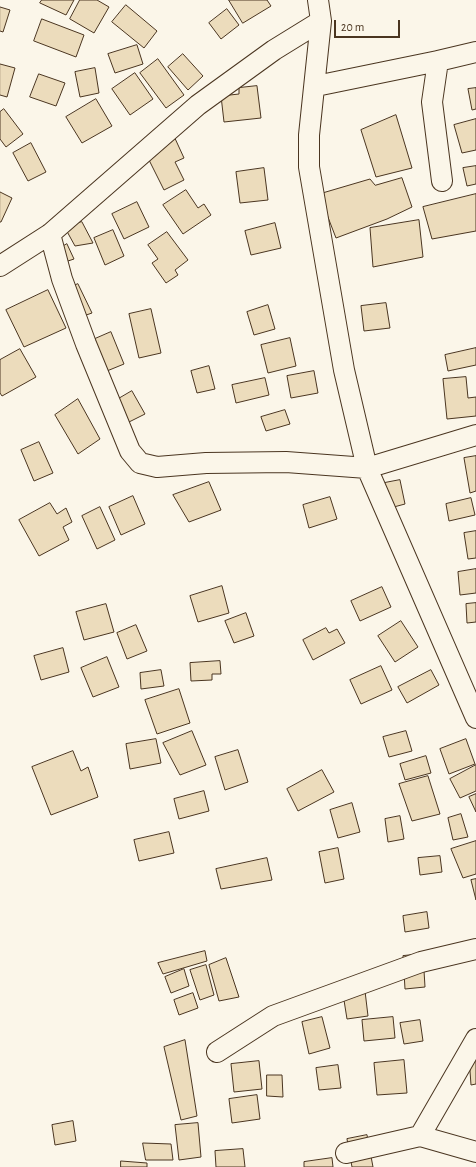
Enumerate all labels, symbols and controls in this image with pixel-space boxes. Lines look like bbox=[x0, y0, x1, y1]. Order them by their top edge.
scale bar bbox=[336, 12, 402, 38]
text: 20 m bbox=[341, 21, 364, 33]

